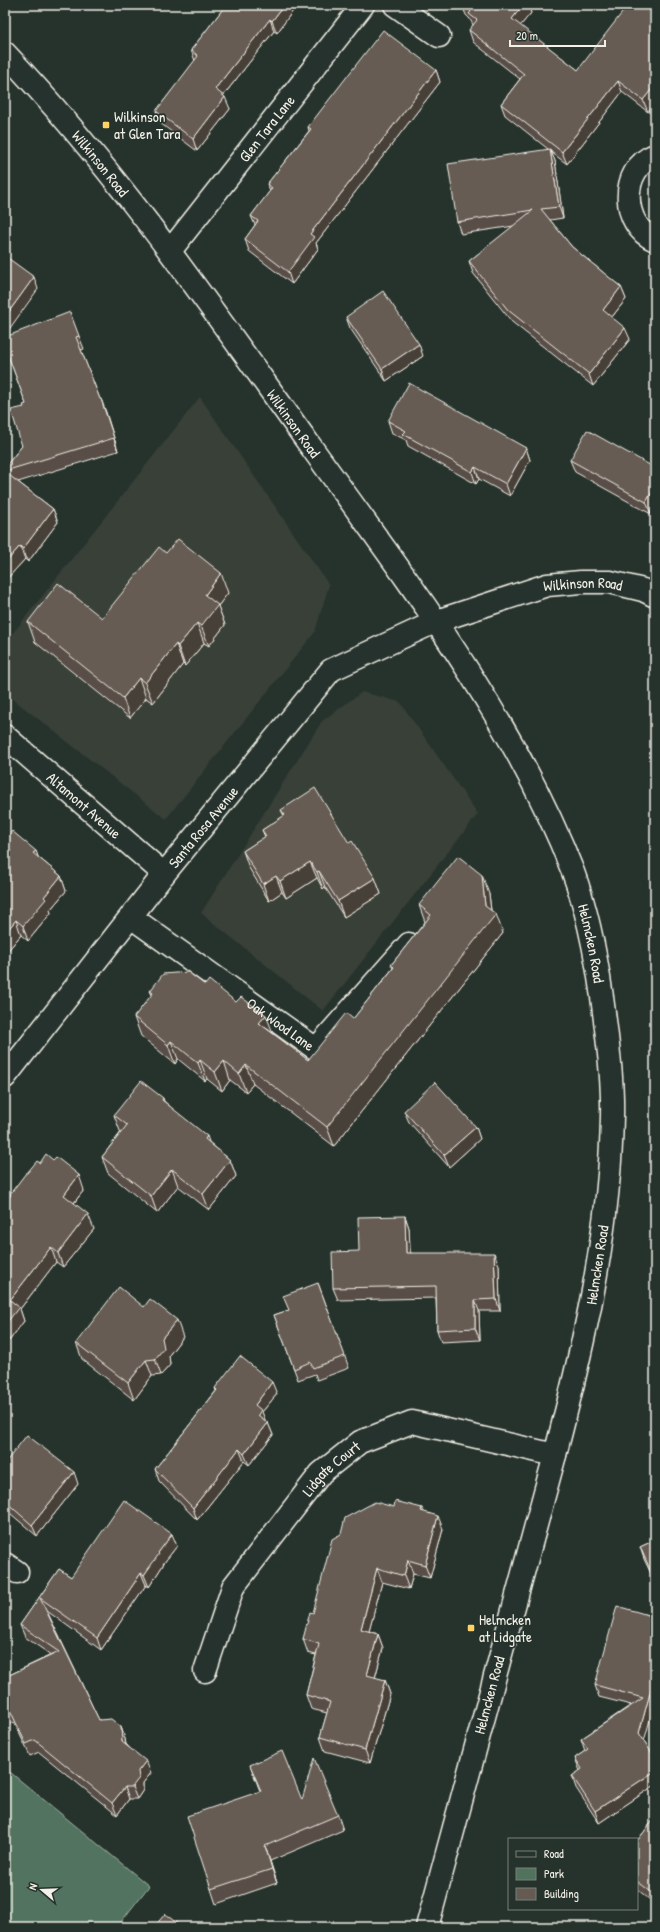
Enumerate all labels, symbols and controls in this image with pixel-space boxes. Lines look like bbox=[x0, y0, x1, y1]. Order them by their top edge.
scale bar bbox=[510, 22, 605, 48]
text: 20 m bbox=[516, 27, 538, 44]
street label: Glen Tara Lane bbox=[233, 90, 299, 166]
place label: Wilkinson at Glen Tara bbox=[114, 106, 181, 144]
marker: Wilkinson at Glen Tara bbox=[101, 120, 111, 130]
street label: Wilkinson Road bbox=[68, 126, 134, 201]
street label: Wilkinson Road bbox=[262, 385, 326, 462]
street label: Wilkinson Road bbox=[542, 571, 625, 596]
street label: Altamont Avenue bbox=[43, 767, 126, 843]
street label: Santa Rosa Avenue bbox=[163, 781, 243, 872]
street label: Helmcken Road bbox=[573, 901, 610, 984]
street label: Oak Wood Lane bbox=[243, 992, 319, 1055]
street label: Helmcken Road bbox=[580, 1224, 614, 1306]
street label: Lidgate Court bbox=[297, 1435, 365, 1500]
place label: Helmcken at Lidgate bbox=[479, 1609, 532, 1647]
marker: Helmcken at Lidgate bbox=[466, 1623, 476, 1633]
street label: Helmcken Road bbox=[469, 1653, 510, 1736]
legend bbox=[508, 1838, 638, 1910]
text: Road bbox=[544, 1845, 564, 1862]
text: Park bbox=[544, 1865, 564, 1882]
north arrow bbox=[22, 1870, 62, 1910]
text: N bbox=[25, 1882, 40, 1892]
text: Building bbox=[544, 1885, 579, 1902]

